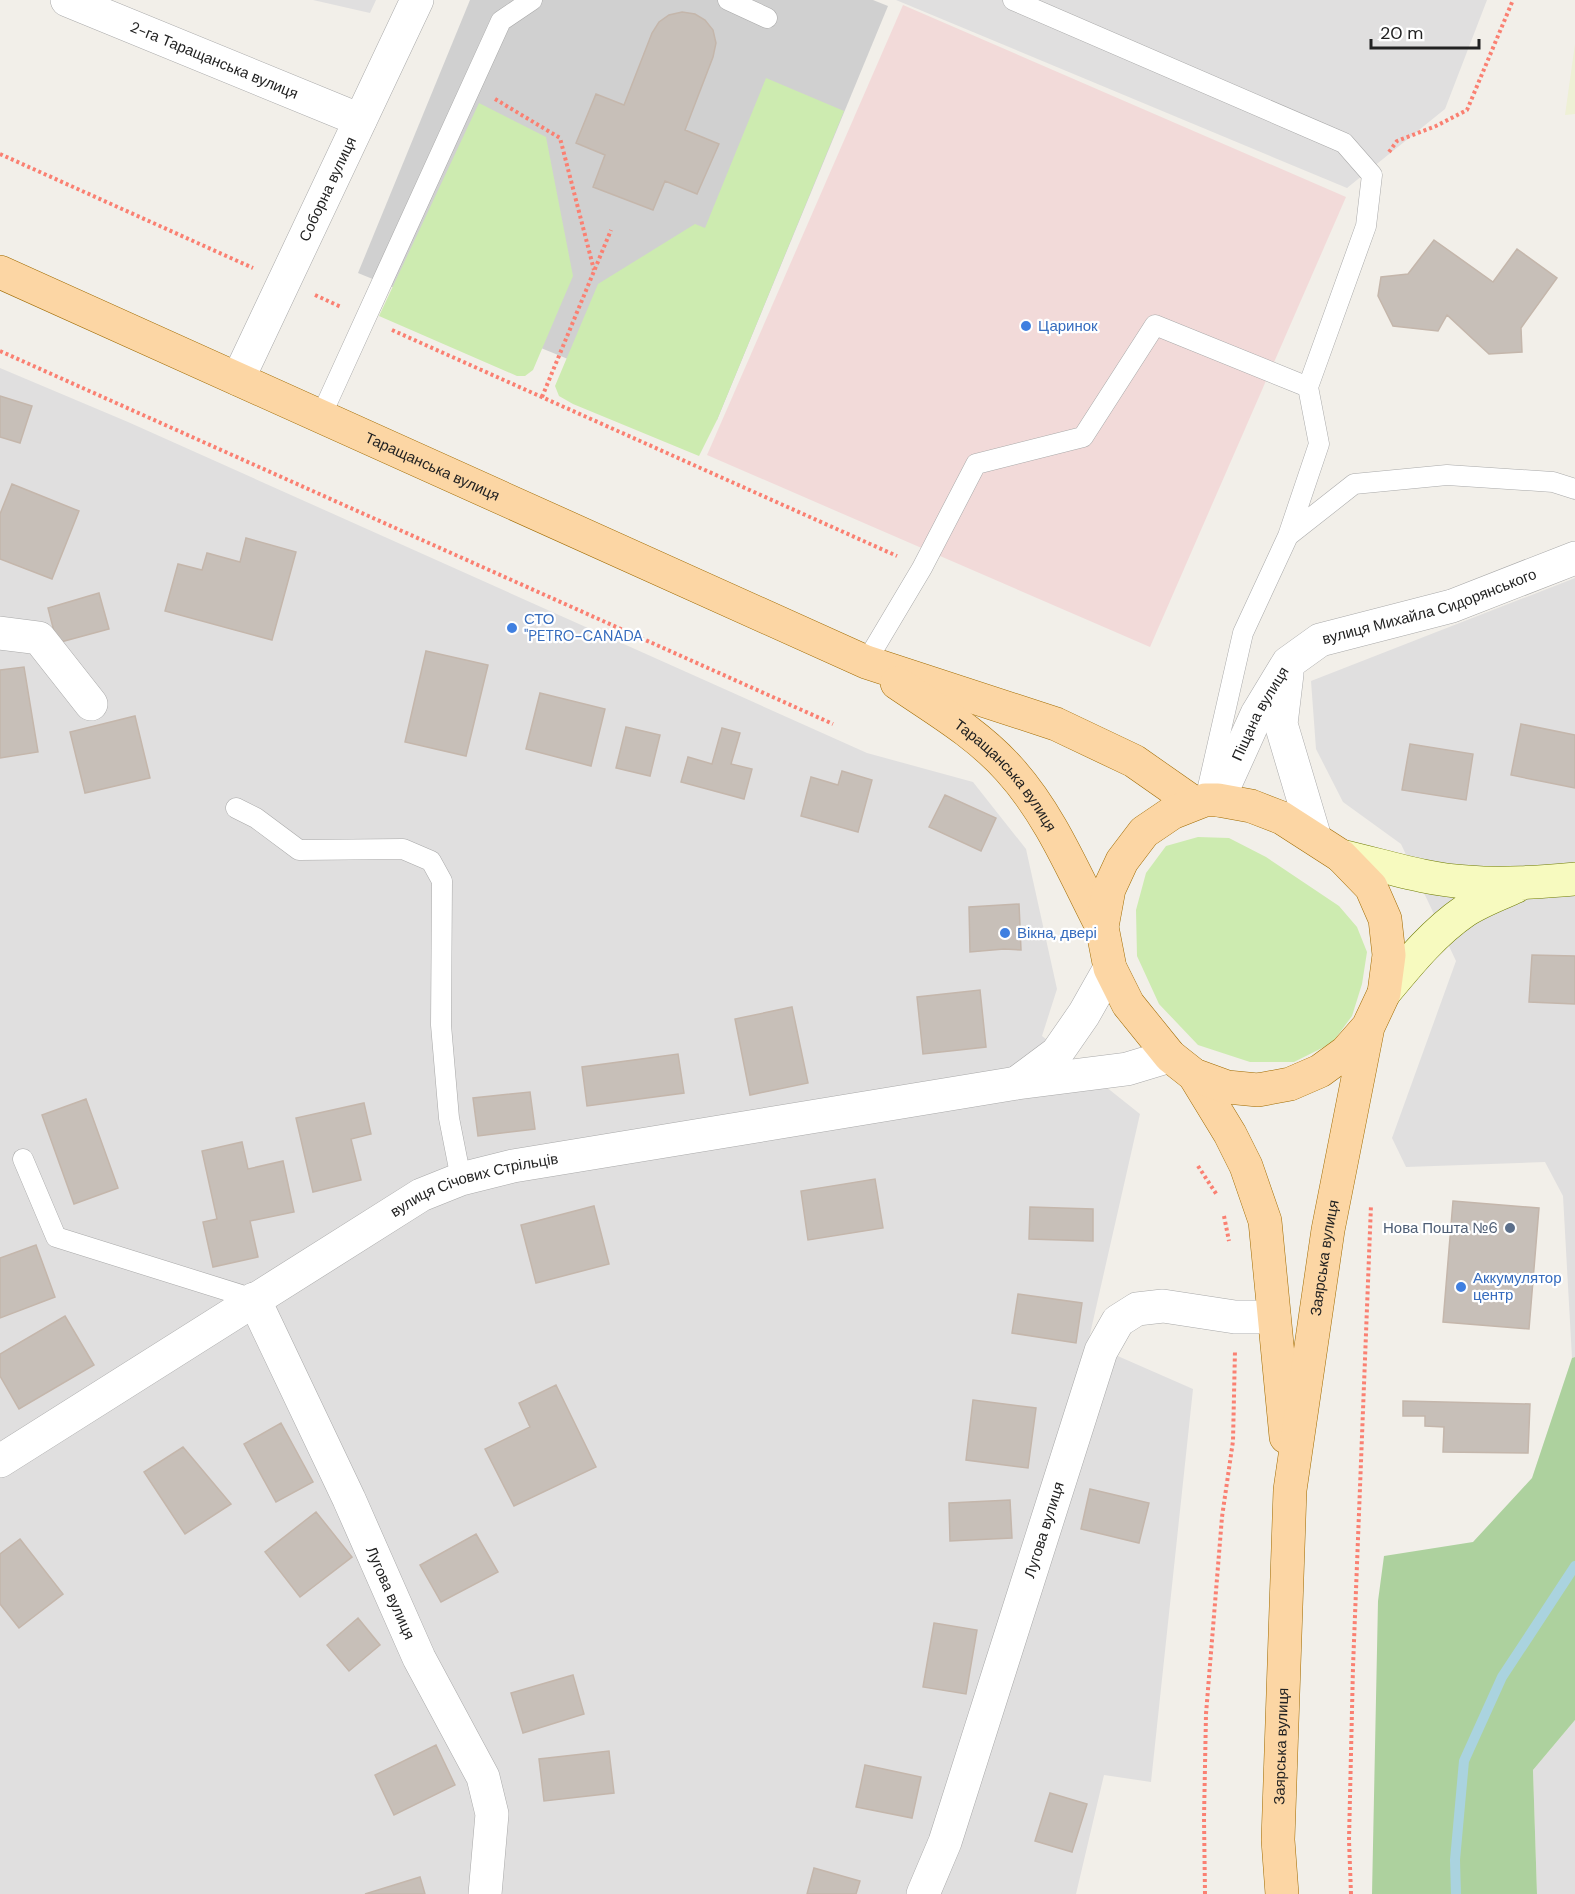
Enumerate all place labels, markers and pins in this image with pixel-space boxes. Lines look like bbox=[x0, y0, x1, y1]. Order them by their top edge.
place label: Царинок bbox=[1038, 316, 1098, 336]
marker: Царинок bbox=[1019, 319, 1033, 333]
place label: СТО "PETRO-CANADA bbox=[524, 609, 643, 646]
marker: СТО "PETRO-CANADA bbox=[505, 621, 519, 635]
place label: Вікна, двері bbox=[1017, 923, 1097, 943]
marker: Вікна, двері bbox=[998, 926, 1012, 940]
place label: Нова Пошта №6 bbox=[1383, 1218, 1498, 1238]
marker: Нова Пошта №6 bbox=[1503, 1221, 1517, 1235]
place label: Аккумулятор центр bbox=[1473, 1268, 1562, 1305]
marker: Аккумулятор центр bbox=[1454, 1280, 1468, 1294]

